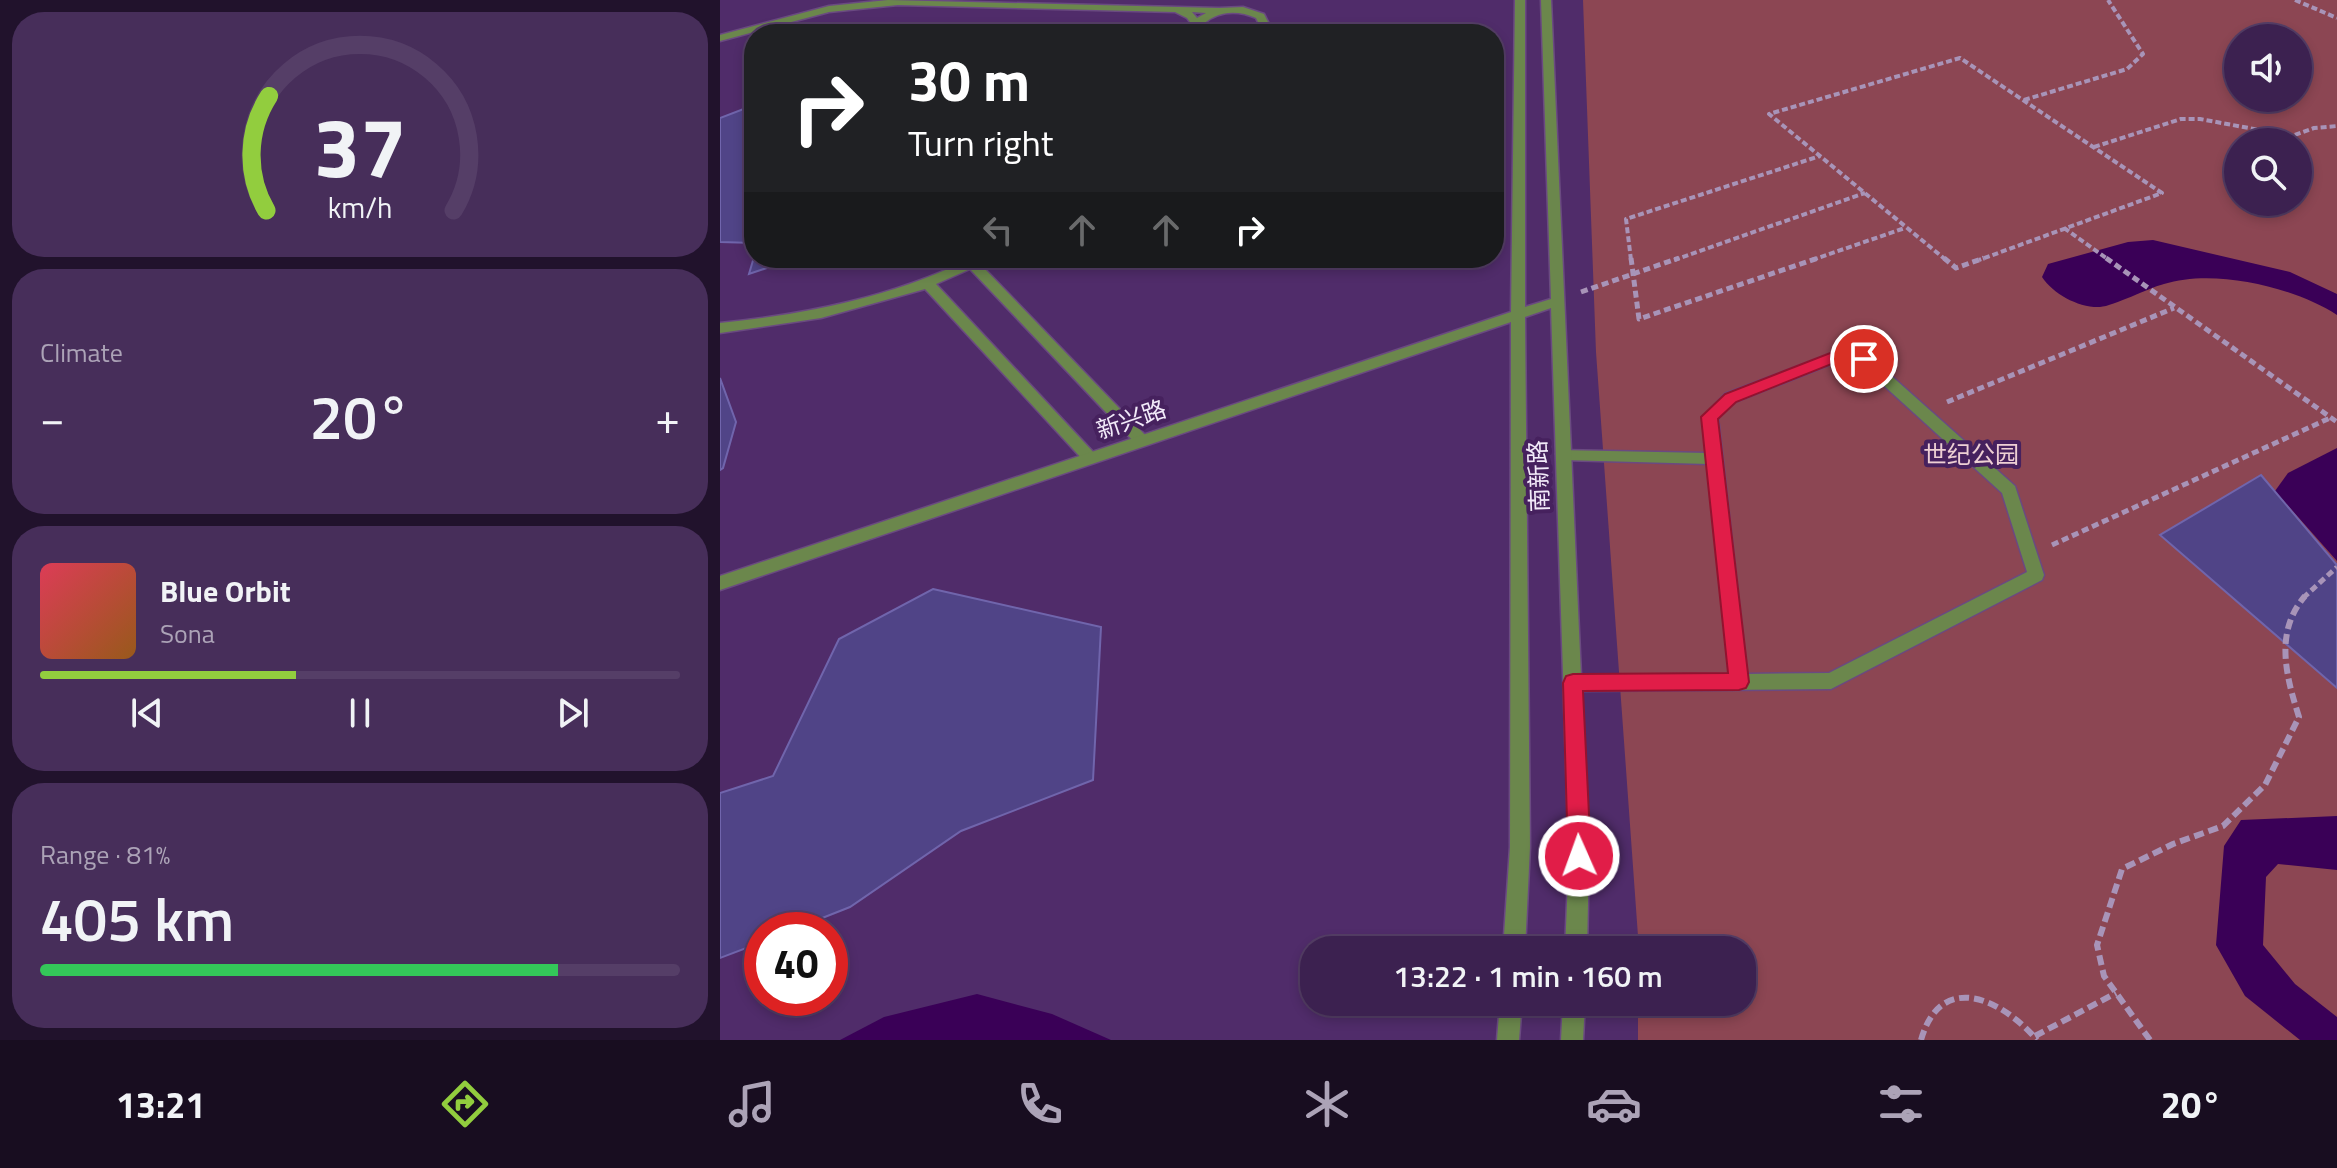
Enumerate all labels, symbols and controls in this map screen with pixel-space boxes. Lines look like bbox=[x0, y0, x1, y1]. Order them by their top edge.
map controls bbox=[2224, 24, 2312, 216]
button: sound bbox=[2224, 24, 2312, 112]
text: 30 m bbox=[908, 38, 1030, 123]
icon: right bbox=[776, 56, 880, 160]
text: 37 bbox=[313, 82, 407, 208]
text: Turn right bbox=[908, 115, 1053, 170]
button: search bbox=[2224, 128, 2312, 216]
text: km/h bbox=[328, 186, 392, 229]
icon: left bbox=[976, 208, 1020, 252]
icon: ahead bbox=[1060, 208, 1104, 252]
icon: ahead bbox=[1144, 208, 1188, 252]
icon: right bbox=[1228, 208, 1272, 252]
pin bbox=[1830, 325, 1898, 393]
text: Climate bbox=[40, 333, 123, 372]
icon: arrive bbox=[1842, 337, 1886, 381]
text: 20° bbox=[310, 371, 410, 462]
text: − bbox=[40, 384, 65, 451]
text: + bbox=[655, 384, 680, 451]
street label: 新兴路 bbox=[1091, 390, 1171, 448]
park label: 世纪公园 bbox=[1923, 436, 2019, 472]
street label: 南新路 bbox=[1519, 439, 1557, 513]
text: Blue Orbit bbox=[160, 568, 291, 614]
text: Sona bbox=[160, 614, 215, 653]
icon: previous bbox=[125, 691, 169, 735]
icon: pause bbox=[338, 691, 382, 735]
icon: next bbox=[551, 691, 595, 735]
position arrow bbox=[1537, 814, 1621, 898]
text: Range · 81% bbox=[40, 835, 170, 874]
text: 405 km bbox=[40, 873, 234, 964]
speed limit sign: 40 bbox=[744, 912, 848, 1016]
text: 13:22 · 1 min · 160 m bbox=[1393, 953, 1663, 999]
icon: directions bbox=[437, 1076, 493, 1132]
icon: music bbox=[724, 1076, 780, 1132]
icon: phone bbox=[1012, 1076, 1068, 1132]
icon: climate bbox=[1299, 1076, 1355, 1132]
icon: car bbox=[1586, 1076, 1642, 1132]
icon: filters bbox=[1873, 1076, 1929, 1132]
text: 13:21 bbox=[116, 1077, 206, 1132]
text: 20° bbox=[2161, 1077, 2221, 1132]

